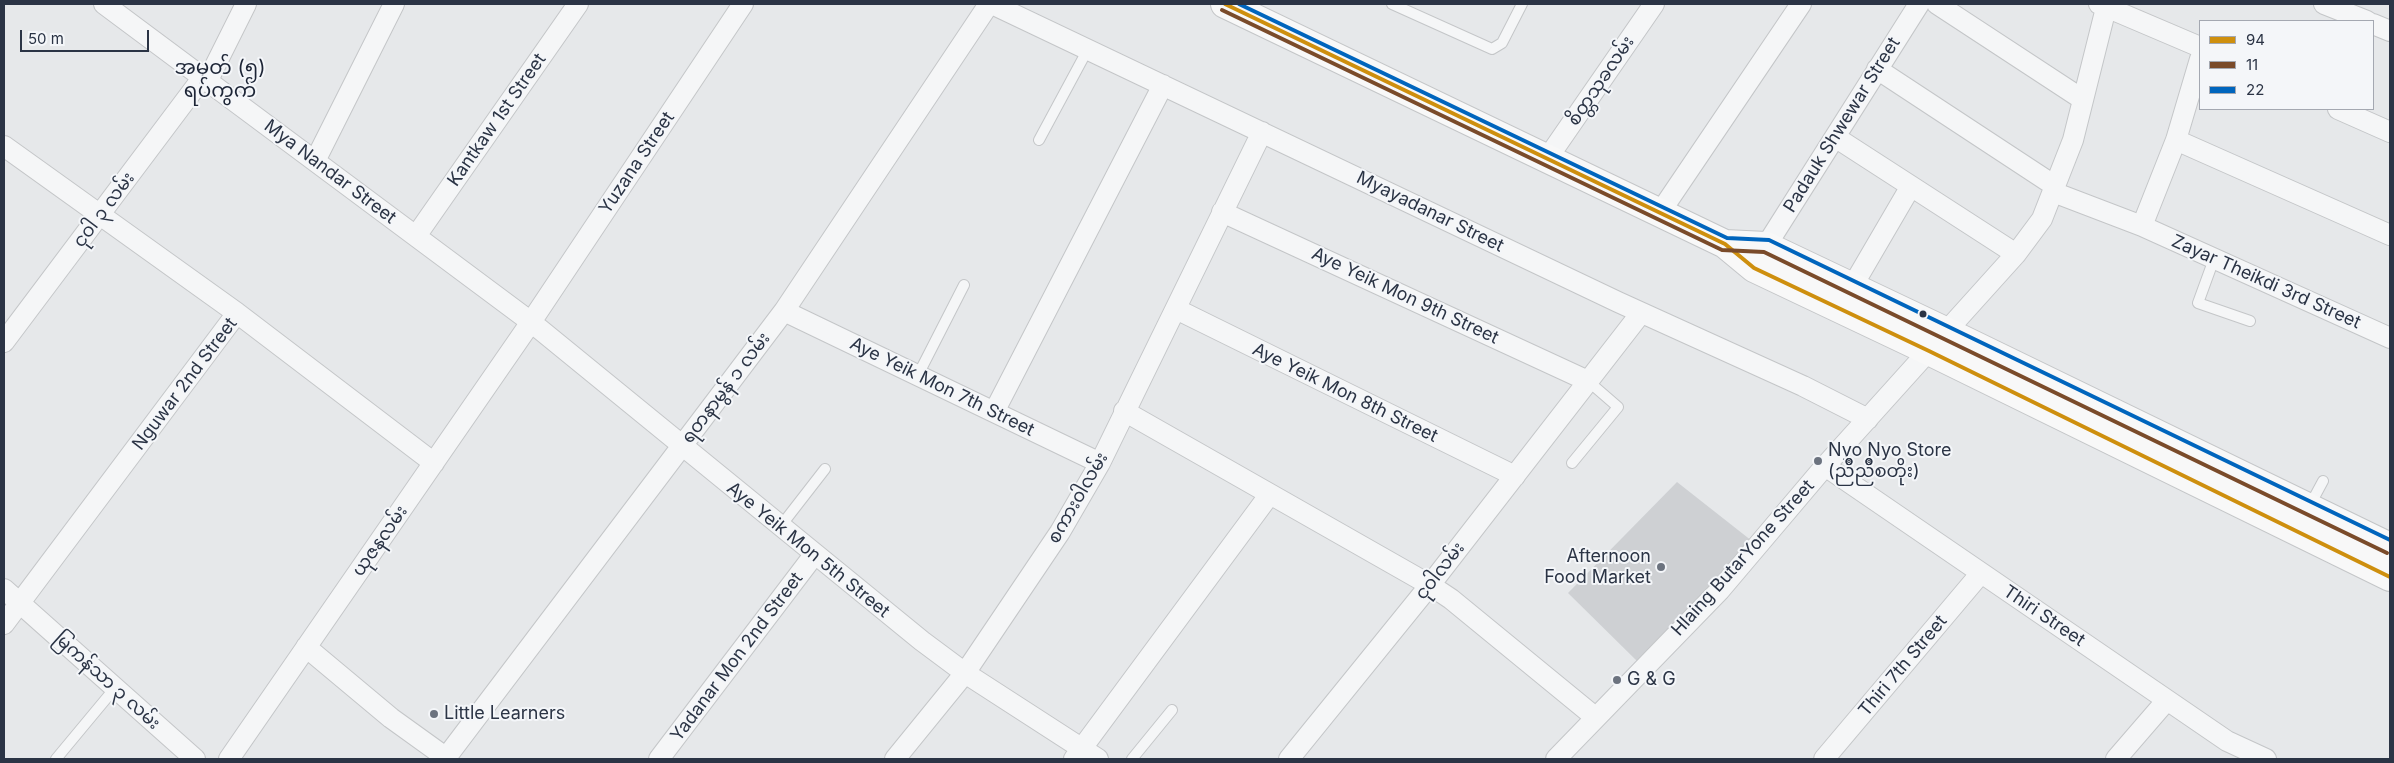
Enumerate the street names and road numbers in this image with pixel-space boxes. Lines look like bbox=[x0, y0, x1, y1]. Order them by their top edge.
street label: စိတ္တသုခလမ်း bbox=[1563, 32, 1639, 130]
street label: Padauk Shwewar Street bbox=[1779, 33, 1905, 217]
street label: Kantkaw 1st Street bbox=[443, 49, 551, 191]
street label: Yuzana Street bbox=[595, 108, 679, 218]
street label: Mya Nandar Street bbox=[260, 115, 400, 229]
street label: Myayadanar Street bbox=[1353, 167, 1507, 257]
street label: ငုဝါ ၃ လမ်း bbox=[69, 168, 139, 252]
street label: Zayar Theikdi 3rd Street bbox=[2168, 231, 2364, 333]
street label: Aye Yeik Mon 9th Street bbox=[1308, 243, 1502, 349]
street label: Nguwar 2nd Street bbox=[128, 313, 242, 455]
street label: ရတနာမွန် ၁ လမ်း bbox=[677, 328, 775, 448]
street label: Aye Yeik Mon 7th Street bbox=[846, 333, 1038, 441]
street label: Aye Yeik Mon 8th Street bbox=[1249, 339, 1441, 447]
street label: စကား၀ါလမ်း bbox=[1043, 448, 1113, 548]
street label: Hlaing ButarYone Street bbox=[1667, 475, 1819, 641]
street label: Aye Yeik Mon 5th Street bbox=[722, 478, 894, 622]
street label: ယုဇနလမ်း bbox=[348, 501, 412, 581]
street label: ငုဝါလမ်း bbox=[1411, 538, 1469, 604]
street label: Yadanar Mon 2nd Street bbox=[666, 568, 808, 746]
street label: Thiri Street bbox=[1999, 581, 2089, 651]
street label: Thiri 7th Street bbox=[1854, 611, 1952, 721]
street label: မြကန်သာ ၃ လမ်း bbox=[50, 628, 164, 734]

